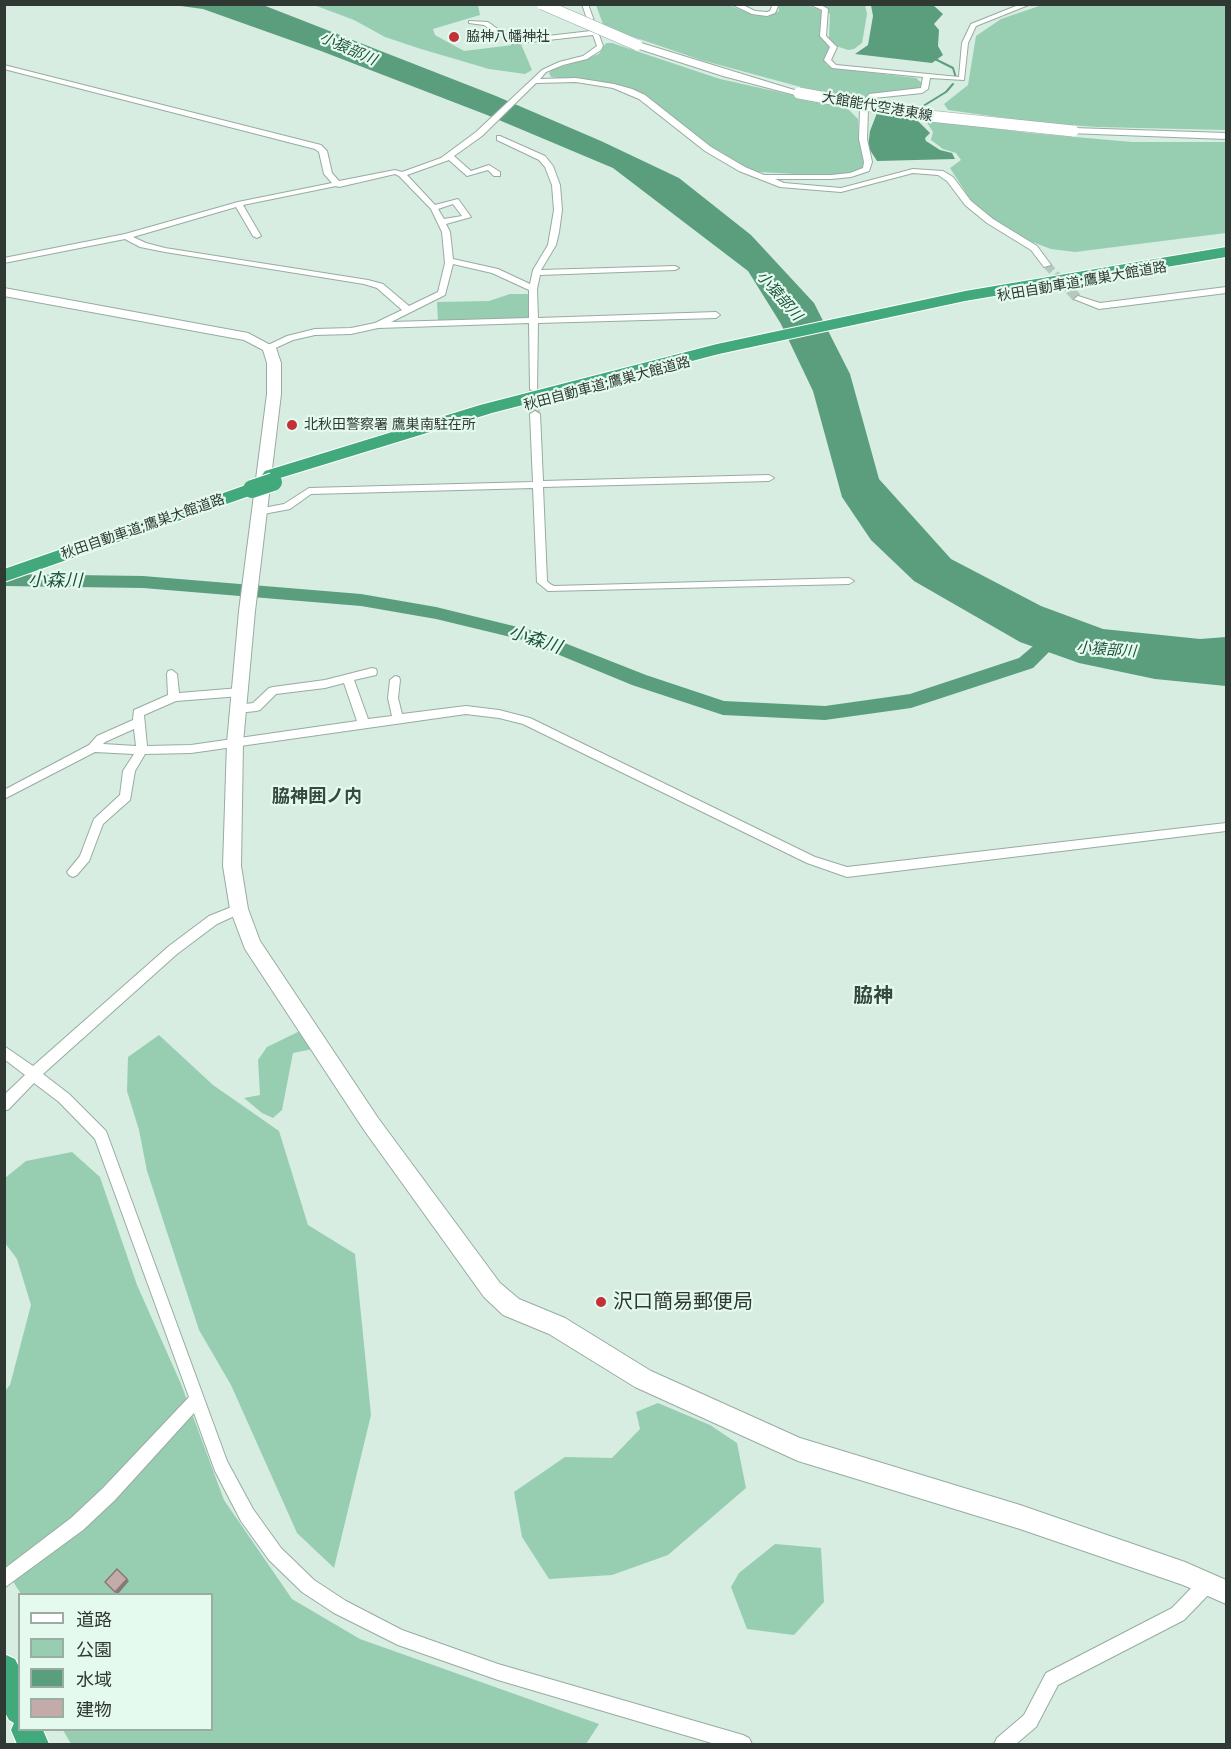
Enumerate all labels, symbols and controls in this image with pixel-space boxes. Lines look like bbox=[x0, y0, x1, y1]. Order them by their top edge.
water label: 小猿部川 bbox=[317, 29, 379, 69]
place label: 脇神八幡神社 bbox=[466, 29, 550, 45]
marker: 脇神八幡神社 bbox=[447, 30, 461, 44]
street label: 大館能代空港東線 bbox=[820, 89, 934, 125]
street label: 秋田自動車道;鷹巣大館道路 bbox=[996, 259, 1168, 305]
water label: 小猿部川 bbox=[753, 267, 805, 325]
street label: 秋田自動車道;鷹巣大館道路 bbox=[522, 354, 692, 414]
place label: 北秋田警察署 鷹巣南駐在所 bbox=[304, 417, 476, 433]
marker: 北秋田警察署 鷹巣南駐在所 bbox=[285, 418, 299, 432]
street label: 秋田自動車道;鷹巣大館道路 bbox=[59, 491, 227, 563]
water label: 小森川 bbox=[28, 570, 82, 592]
water label: 小森川 bbox=[506, 621, 564, 659]
water label: 小猿部川 bbox=[1075, 639, 1137, 661]
district label: 脇神囲ノ内 bbox=[272, 786, 362, 808]
district label: 脇神 bbox=[853, 984, 893, 1008]
place label: 沢口簡易郵便局 bbox=[613, 1290, 753, 1314]
marker: 沢口簡易郵便局 bbox=[594, 1295, 608, 1309]
legend bbox=[18, 1593, 213, 1731]
text: 道路 bbox=[76, 1607, 112, 1631]
text: 公園 bbox=[76, 1637, 112, 1661]
text: 水域 bbox=[76, 1667, 112, 1691]
text: 建物 bbox=[76, 1697, 112, 1721]

